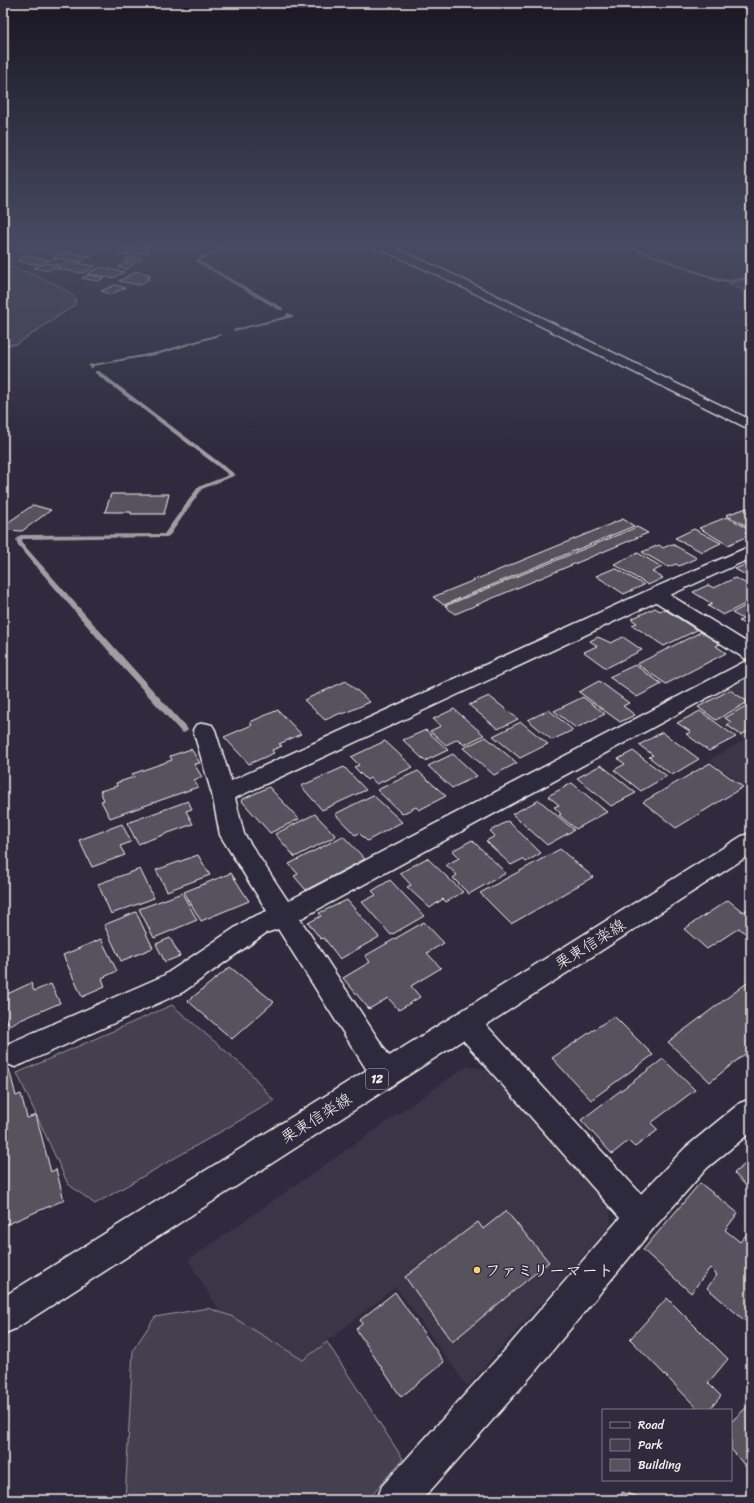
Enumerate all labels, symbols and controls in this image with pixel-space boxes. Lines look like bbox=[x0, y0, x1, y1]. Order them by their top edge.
street label: 栗東信楽線 bbox=[548, 911, 632, 977]
road number: 12 bbox=[366, 1069, 388, 1089]
street label: 栗東信楽線 bbox=[274, 1085, 358, 1151]
place label: ファミリーマート bbox=[485, 1256, 614, 1285]
marker: ファミリーマート bbox=[472, 1265, 482, 1275]
legend bbox=[602, 1409, 732, 1481]
text: Road bbox=[638, 1414, 665, 1436]
text: Park bbox=[638, 1434, 663, 1456]
text: Building bbox=[638, 1454, 681, 1476]

